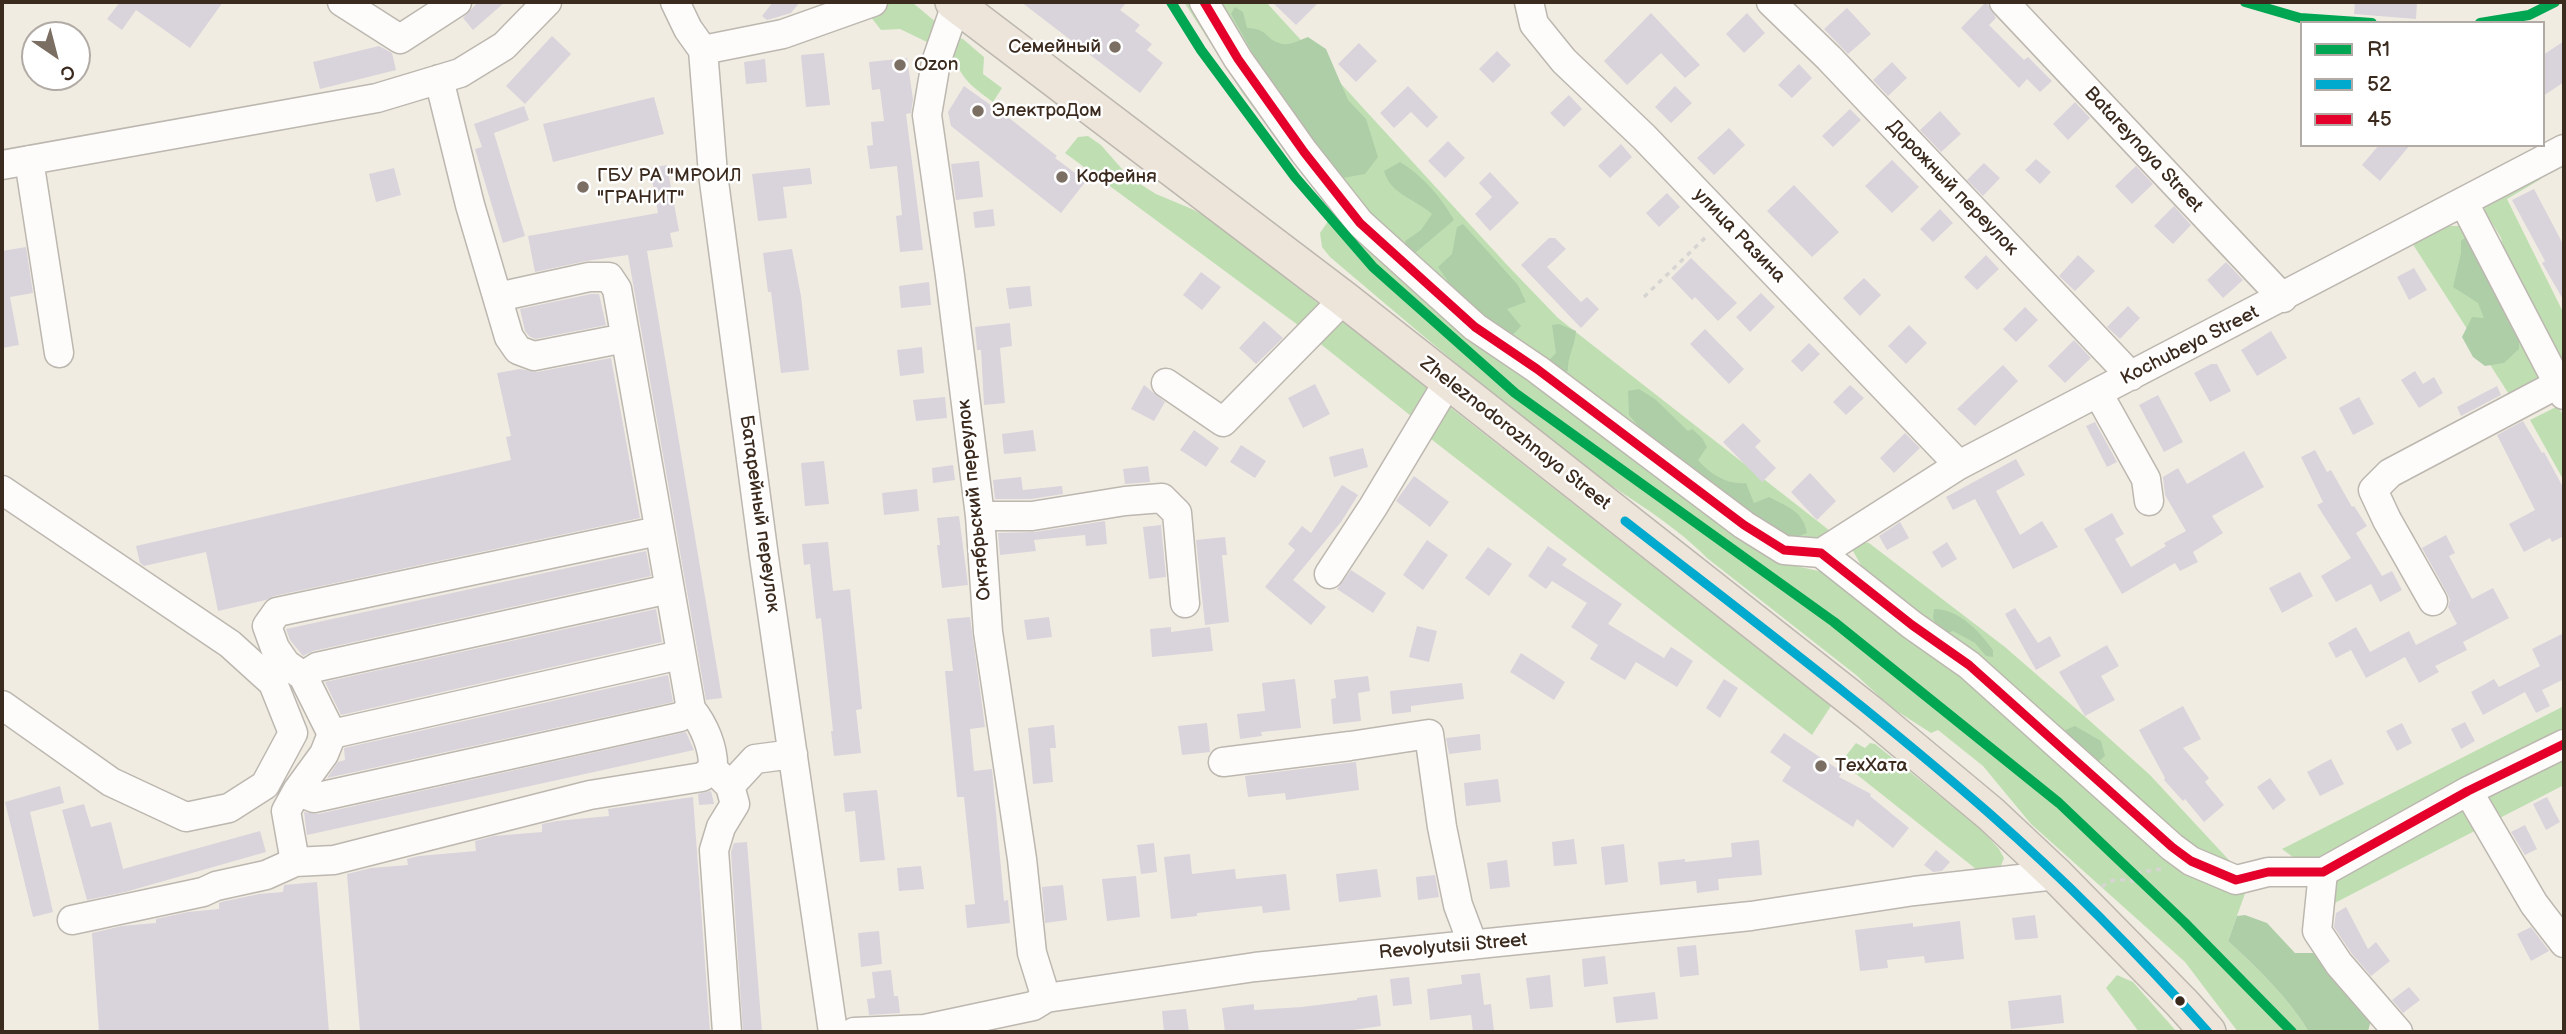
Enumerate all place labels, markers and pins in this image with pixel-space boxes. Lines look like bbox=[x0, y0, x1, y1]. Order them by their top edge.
place label: Семейный bbox=[1008, 36, 1101, 58]
marker: Семейный bbox=[1107, 39, 1123, 55]
place label: Ozon bbox=[914, 54, 959, 76]
marker: Ozon bbox=[892, 57, 908, 73]
place label: ЭлектроДом bbox=[992, 100, 1102, 122]
marker: ЭлектроДом bbox=[970, 103, 986, 119]
place label: ГБУ РА "МРОИЛ "ГРАНИТ" bbox=[597, 165, 742, 209]
place label: Кофейня bbox=[1076, 166, 1157, 188]
marker: Кофейня bbox=[1054, 169, 1070, 185]
marker: ГБУ РА "МРОИЛ "ГРАНИТ" bbox=[575, 179, 591, 195]
place label: ТехХата bbox=[1835, 755, 1908, 777]
marker: ТехХата bbox=[1813, 758, 1829, 774]
unlabelled marker bbox=[2173, 994, 2187, 1008]

